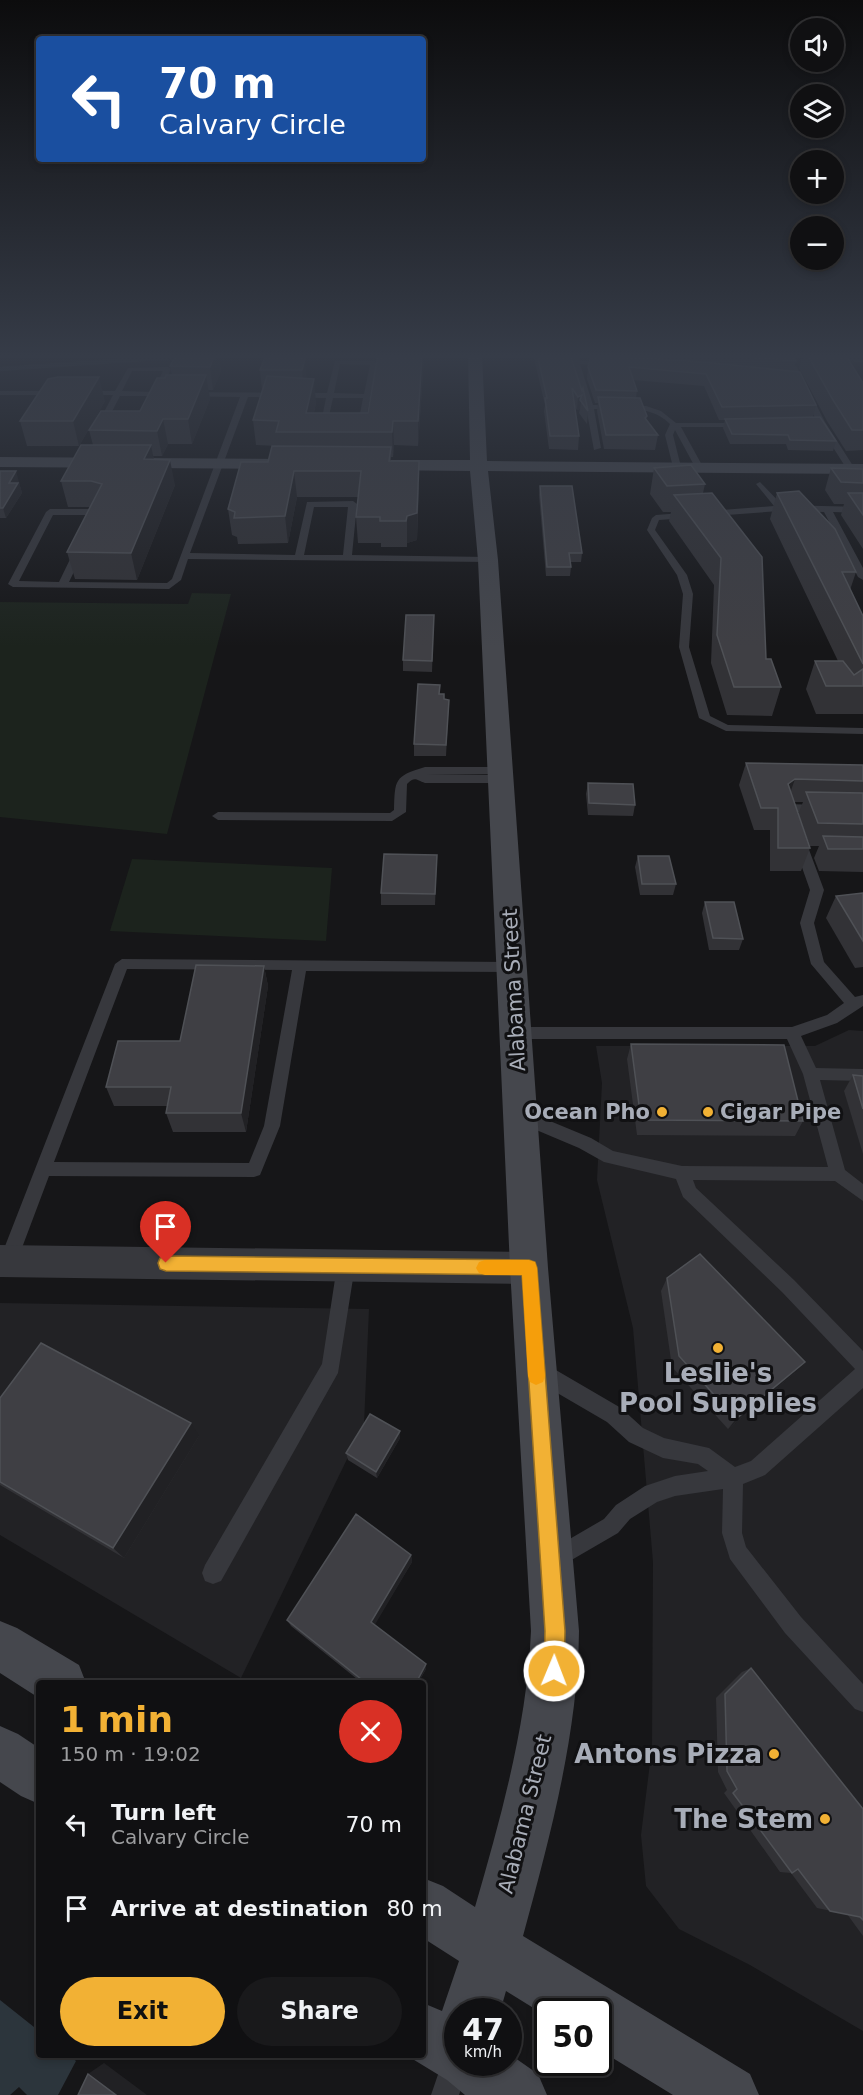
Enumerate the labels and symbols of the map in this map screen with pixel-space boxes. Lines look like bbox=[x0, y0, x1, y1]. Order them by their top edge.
street label: Alabama Street bbox=[498, 908, 530, 1072]
place label: Ocean Pho bbox=[524, 1100, 650, 1124]
place label: Cigar Pipe bbox=[720, 1100, 841, 1124]
marker: Ocean Pho bbox=[655, 1105, 669, 1119]
marker: Cigar Pipe bbox=[701, 1105, 715, 1119]
pin bbox=[140, 1201, 191, 1263]
marker: Leslie's Pool Supplies bbox=[711, 1341, 725, 1355]
place label: Leslie's Pool Supplies bbox=[619, 1358, 817, 1418]
position arrow bbox=[522, 1639, 586, 1703]
street label: Alabama Street bbox=[494, 1732, 556, 1896]
place label: Antons Pizza bbox=[574, 1739, 762, 1769]
marker: Antons Pizza bbox=[767, 1747, 781, 1761]
place label: The Stem bbox=[674, 1804, 813, 1834]
marker: The Stem bbox=[818, 1812, 832, 1826]
speed limit sign: 50 bbox=[534, 1998, 612, 2076]

